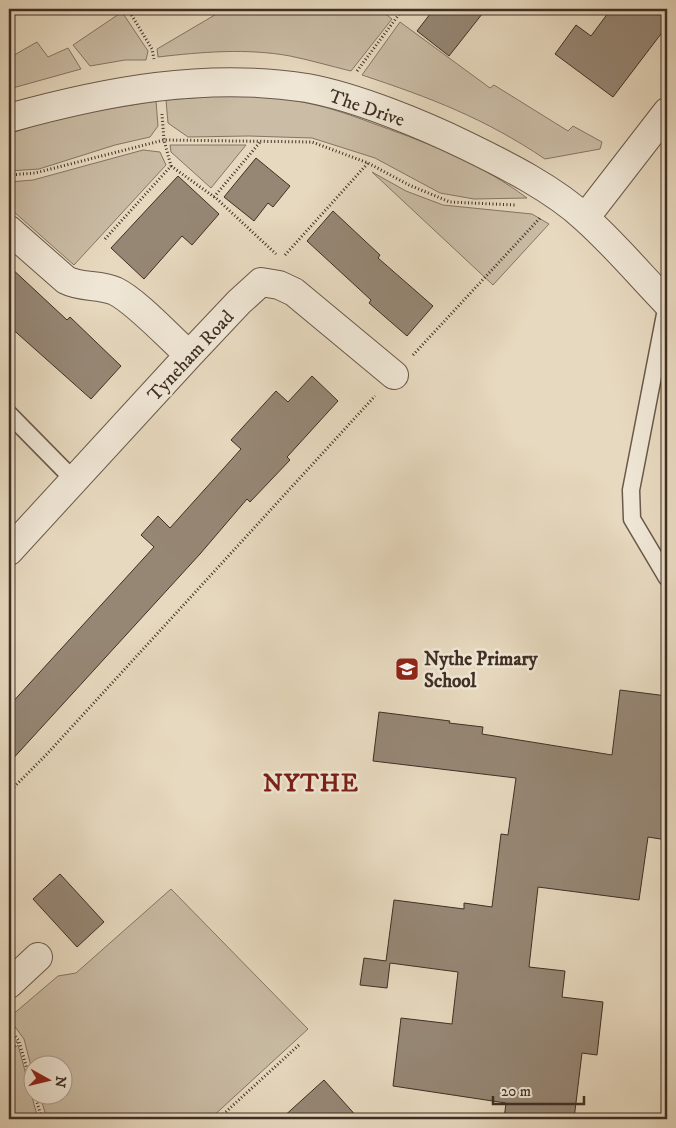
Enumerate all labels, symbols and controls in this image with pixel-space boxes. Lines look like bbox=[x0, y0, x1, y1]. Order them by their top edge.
street label: The Drive bbox=[326, 85, 408, 132]
street label: Tyneham Road bbox=[143, 305, 239, 406]
place label: Nythe Primary School bbox=[424, 648, 539, 693]
school or university icon: Nythe Primary School bbox=[394, 656, 420, 682]
district label: NYTHE bbox=[263, 769, 359, 799]
north arrow bbox=[22, 1056, 72, 1106]
scale bar bbox=[493, 1073, 585, 1105]
text: N bbox=[50, 1075, 70, 1089]
text: 20 m bbox=[501, 1082, 531, 1101]

